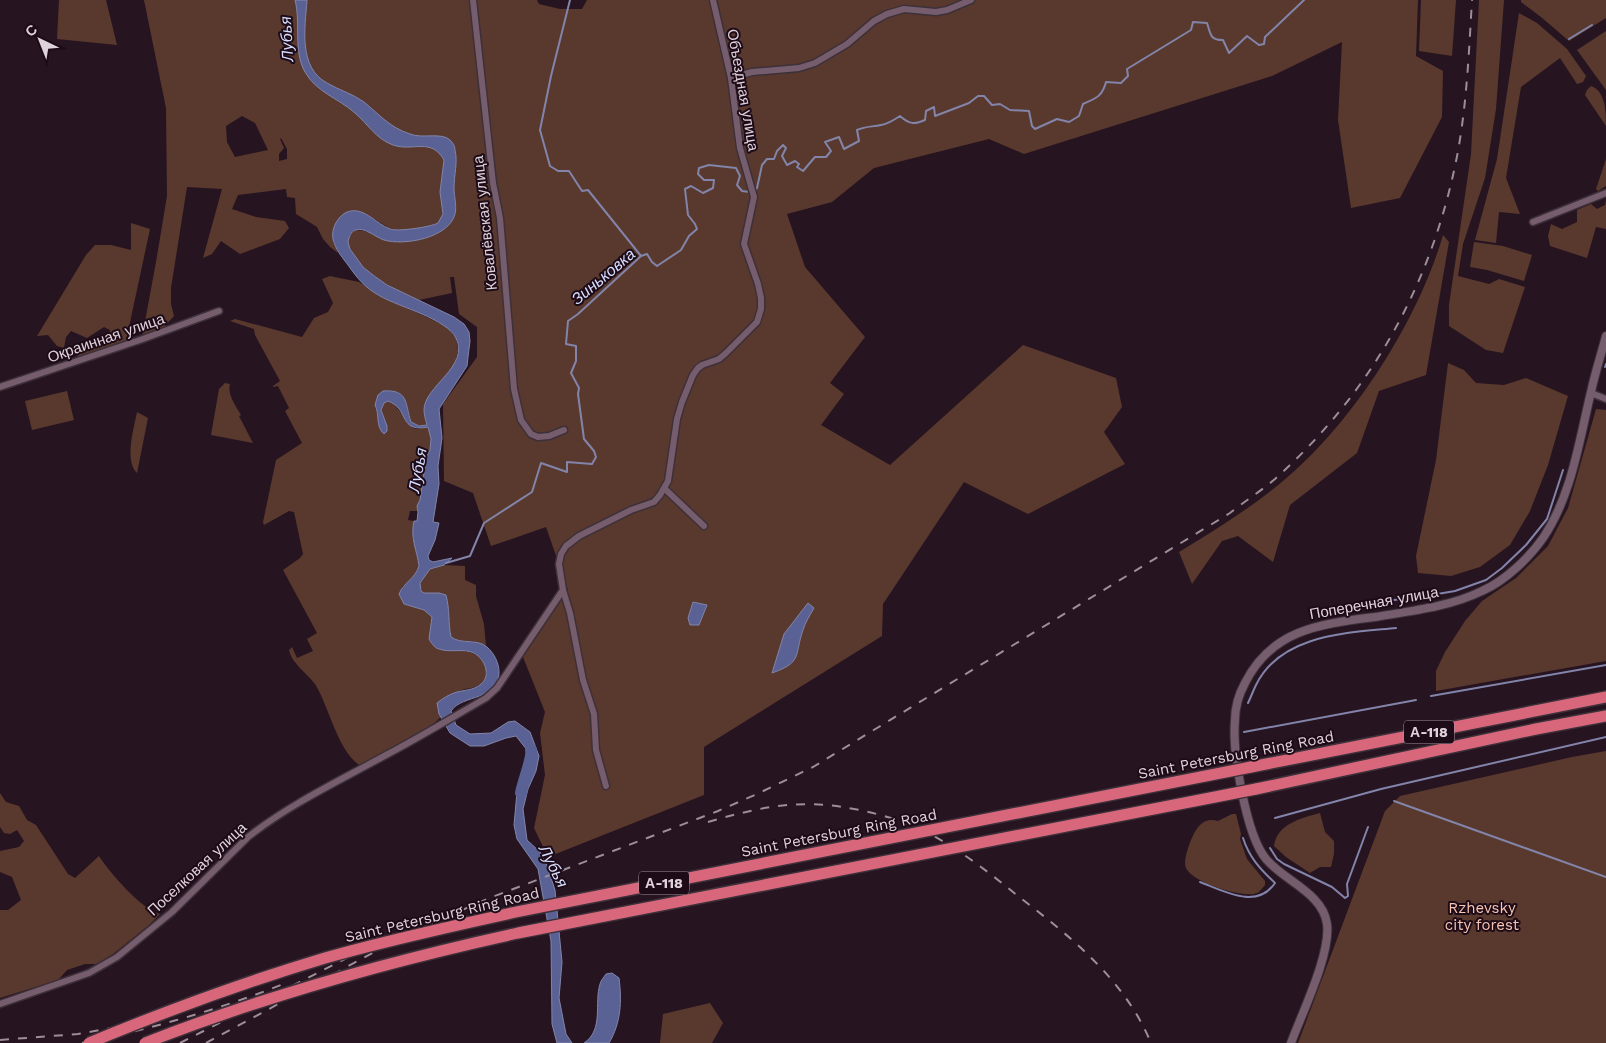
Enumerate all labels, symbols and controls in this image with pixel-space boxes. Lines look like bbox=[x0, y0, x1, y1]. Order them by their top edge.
north arrow bbox=[15, 15, 65, 65]
water label: Лубья bbox=[276, 15, 297, 63]
text: С bbox=[22, 21, 40, 40]
street label: Объездная улица bbox=[723, 28, 763, 153]
street label: Ковалёвская улица bbox=[469, 154, 501, 291]
water label: Зиньковка bbox=[568, 244, 639, 308]
street label: Окраинная улица bbox=[45, 309, 168, 366]
water label: Лубья bbox=[404, 446, 431, 495]
street label: Поперечная улица bbox=[1308, 583, 1441, 623]
road number: А-118 bbox=[1404, 720, 1454, 744]
street label: Saint Petersburg Ring Road bbox=[1137, 727, 1335, 783]
street label: Saint Petersburg Ring Road bbox=[740, 805, 938, 861]
street label: Поселковая улица bbox=[144, 818, 251, 920]
water label: Лубья bbox=[534, 841, 573, 891]
road number: А-118 bbox=[639, 871, 689, 894]
street label: Saint Petersburg Ring Road bbox=[343, 884, 541, 946]
park label: Rzhevsky city forest bbox=[1445, 899, 1520, 934]

